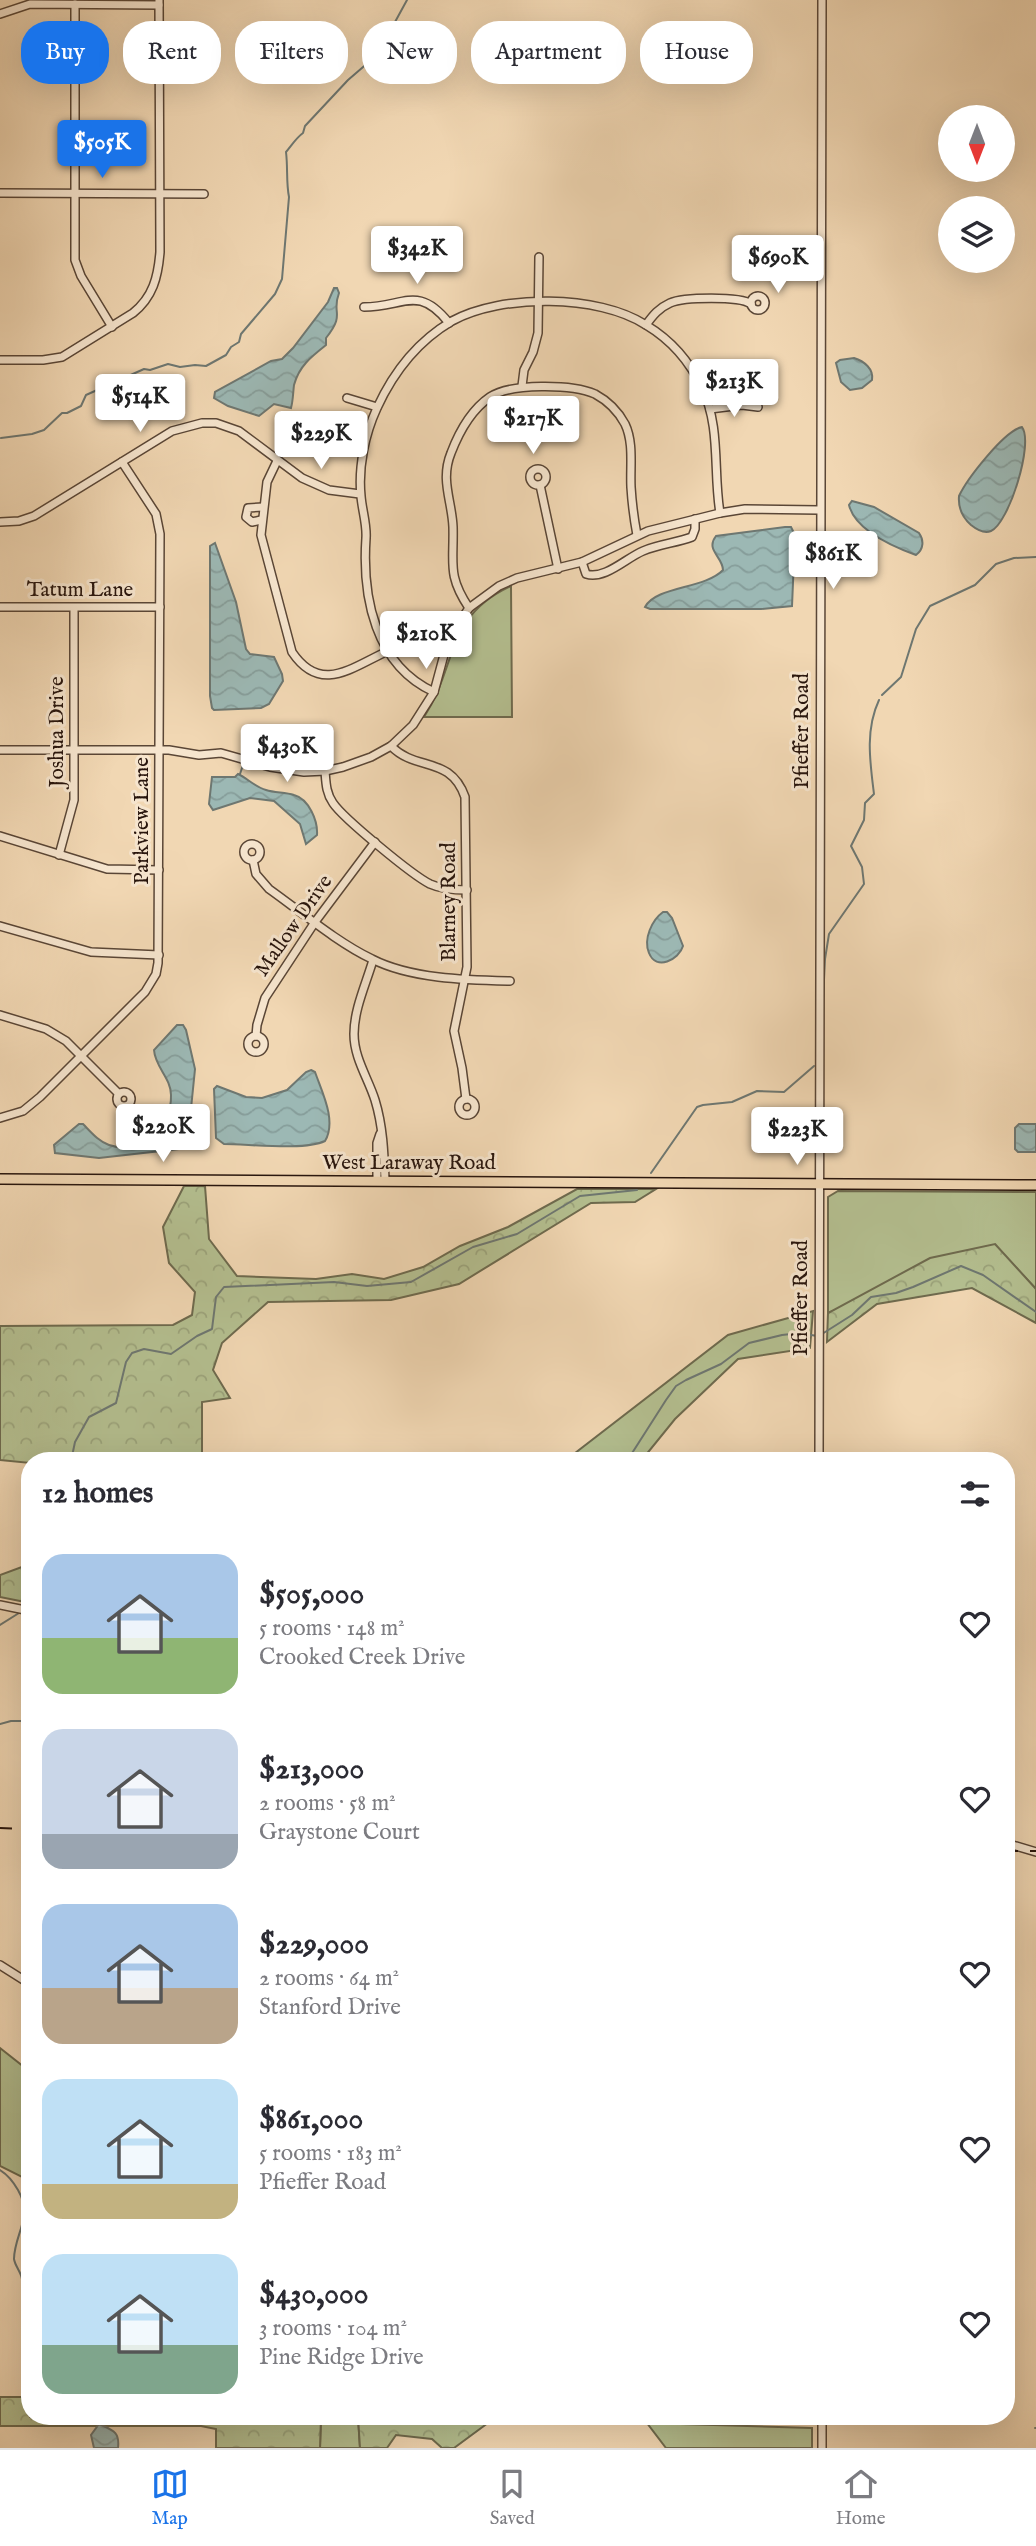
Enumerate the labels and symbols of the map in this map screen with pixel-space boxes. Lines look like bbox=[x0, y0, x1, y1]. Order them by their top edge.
north arrow bbox=[938, 105, 1015, 182]
pin: $505K bbox=[53, 120, 151, 180]
pin: $342K bbox=[368, 226, 466, 286]
pin: $690K bbox=[729, 236, 827, 295]
pin: $213K bbox=[685, 360, 783, 419]
pin: $514K bbox=[91, 374, 189, 434]
pin: $217K bbox=[484, 396, 582, 456]
pin: $229K bbox=[272, 412, 370, 471]
pin: $861K bbox=[784, 532, 882, 591]
street label: Tatum Lane bbox=[27, 577, 134, 604]
pin: $210K bbox=[377, 612, 475, 671]
street label: Pfieffer Road bbox=[789, 672, 816, 789]
street label: Joshua Drive bbox=[44, 676, 71, 790]
pin: $430K bbox=[238, 724, 336, 784]
street label: Parkview Lane bbox=[129, 757, 156, 885]
street label: Blarney Road bbox=[436, 841, 463, 962]
street label: Mallow Drive bbox=[249, 869, 339, 982]
pin: $220K bbox=[114, 1104, 212, 1164]
pin: $223K bbox=[748, 1108, 846, 1167]
street label: West Laraway Road bbox=[322, 1150, 496, 1177]
street label: Pfieffer Road bbox=[788, 1239, 815, 1356]

